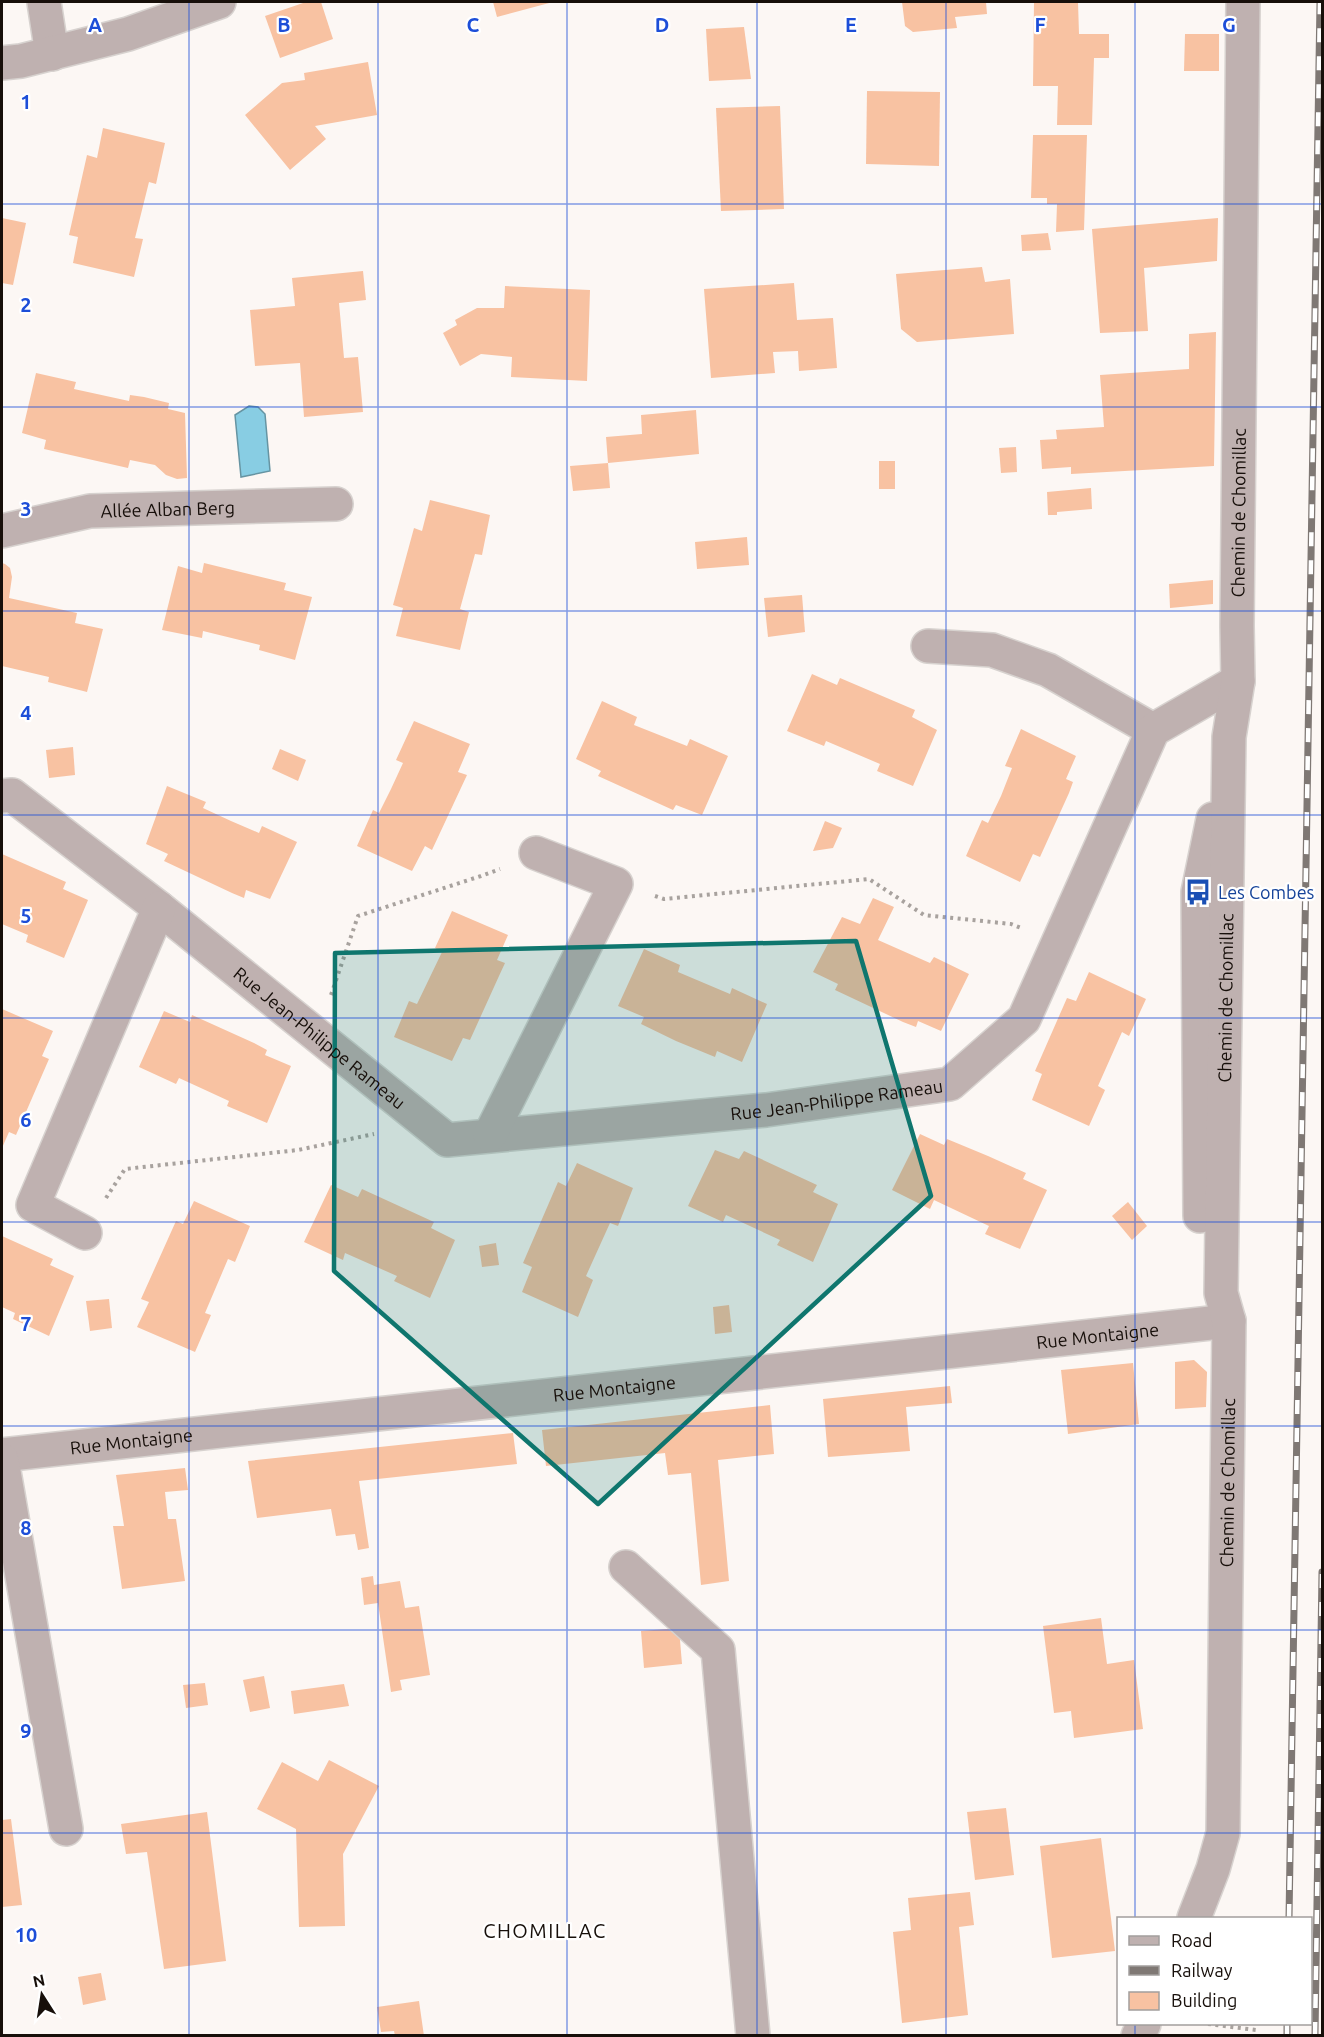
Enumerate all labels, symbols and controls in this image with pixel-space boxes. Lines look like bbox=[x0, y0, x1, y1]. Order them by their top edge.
text: A bbox=[88, 13, 102, 36]
text: B bbox=[277, 13, 291, 36]
text: C bbox=[467, 13, 480, 36]
text: D bbox=[655, 13, 669, 36]
text: E bbox=[845, 13, 857, 36]
text: F bbox=[1034, 13, 1046, 36]
text: G bbox=[1222, 13, 1236, 36]
text: 1 bbox=[20, 90, 32, 113]
text: 2 bbox=[20, 293, 32, 316]
street label: Chemin de Chomillac bbox=[1227, 428, 1249, 598]
text: 3 bbox=[20, 497, 32, 520]
street label: Allée Alban Berg bbox=[100, 497, 235, 521]
text: 4 bbox=[20, 701, 32, 724]
bus stop icon: Les Combes bbox=[1183, 877, 1213, 907]
place label: Les Combes bbox=[1218, 882, 1315, 902]
text: 5 bbox=[20, 904, 32, 927]
street label: Chemin de Chomillac bbox=[1214, 913, 1236, 1083]
street label: Rue Jean-Philippe Rameau bbox=[230, 963, 410, 1113]
street label: Rue Jean-Philippe Rameau bbox=[729, 1075, 944, 1123]
text: 6 bbox=[20, 1108, 32, 1131]
text: 7 bbox=[20, 1312, 32, 1335]
street label: Rue Montaigne bbox=[1035, 1319, 1160, 1352]
street label: Rue Montaigne bbox=[552, 1371, 677, 1405]
street label: Chemin de Chomillac bbox=[1216, 1398, 1238, 1568]
street label: Rue Montaigne bbox=[69, 1424, 194, 1458]
text: 8 bbox=[20, 1516, 32, 1539]
text: 9 bbox=[20, 1719, 32, 1742]
legend bbox=[1117, 1917, 1312, 2025]
district label: CHOMILLAC bbox=[483, 1919, 607, 1942]
text: 10 bbox=[15, 1923, 37, 1946]
text: Road bbox=[1171, 1930, 1213, 1950]
text: Railway bbox=[1171, 1960, 1233, 1980]
north arrow bbox=[12, 1965, 72, 2025]
text: N bbox=[31, 1970, 47, 1990]
text: Building bbox=[1171, 1990, 1237, 2010]

